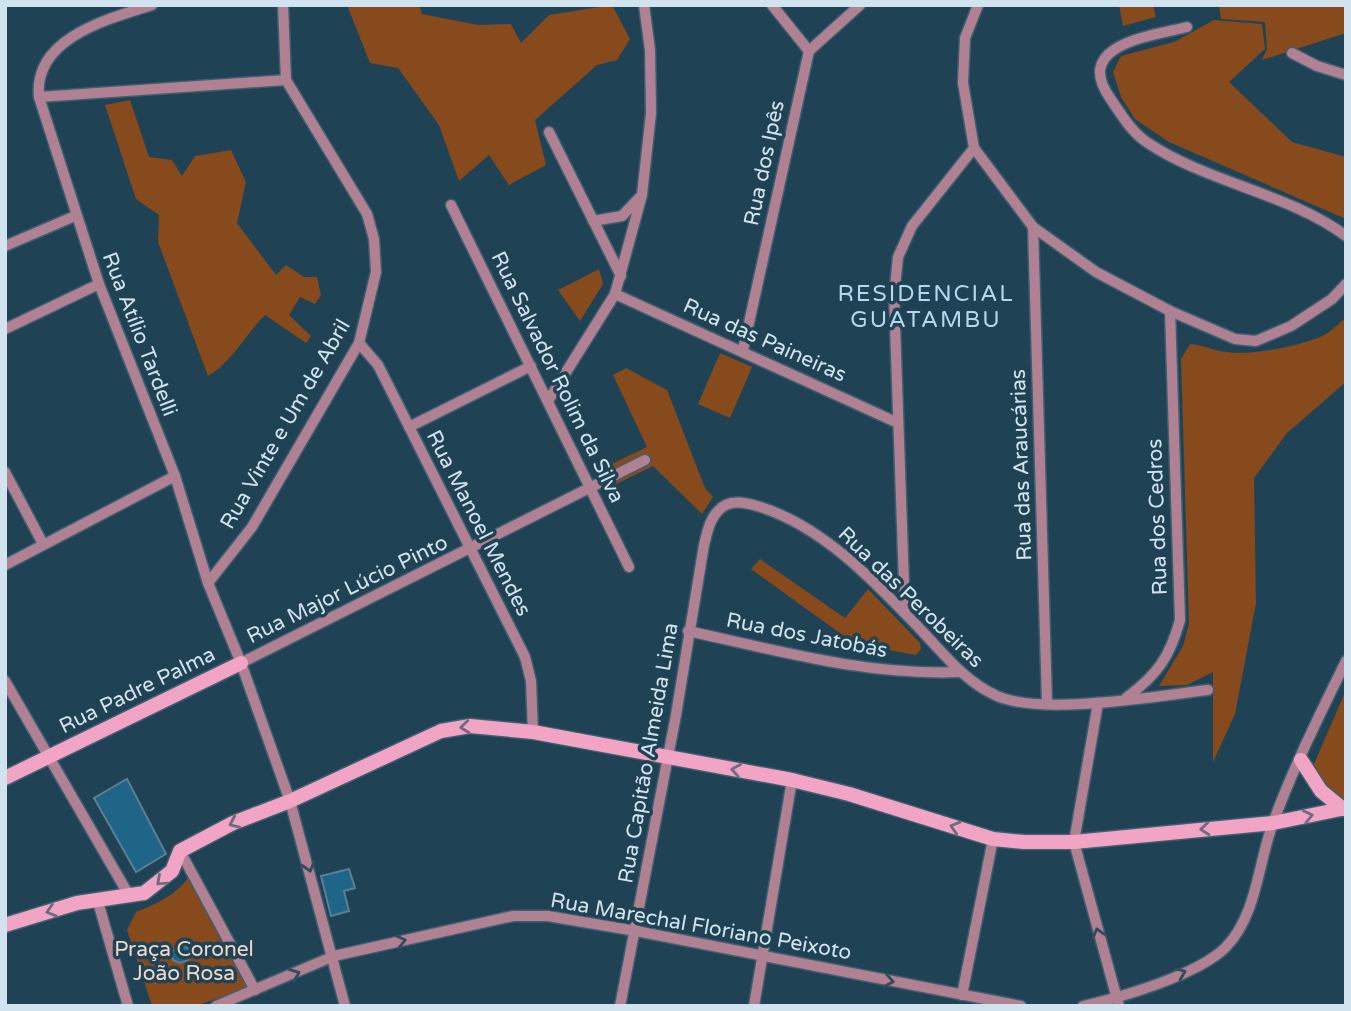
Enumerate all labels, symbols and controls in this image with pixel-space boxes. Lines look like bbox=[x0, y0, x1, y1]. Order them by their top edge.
street label: Rua dos Ipês bbox=[739, 98, 790, 228]
street label: Rua Salvador Rolim da Silva bbox=[486, 247, 629, 507]
street label: Rua Atílio Tardelli bbox=[97, 249, 182, 420]
district label: RESIDENCIAL GUATAMBU bbox=[837, 280, 1015, 334]
street label: Rua das Paineiras bbox=[679, 293, 850, 388]
street label: Rua Vinte e Um de Abril bbox=[215, 315, 356, 534]
street label: Rua das Araucárias bbox=[1006, 369, 1037, 561]
street label: Rua Manoel Mendes bbox=[421, 426, 536, 620]
street label: Rua dos Cedros bbox=[1142, 438, 1173, 596]
street label: Rua das Perobeiras bbox=[833, 522, 988, 673]
street label: Rua Major Lúcio Pinto bbox=[243, 530, 452, 649]
street label: Rua dos Jatobás bbox=[724, 608, 890, 663]
street label: Rua Capitão Almeida Lima bbox=[613, 621, 684, 885]
street label: Rua Padre Palma bbox=[55, 642, 219, 739]
one-way arrow bbox=[459, 720, 471, 735]
one-way arrow bbox=[730, 763, 742, 778]
one-way arrow bbox=[1302, 810, 1314, 825]
one-way arrow bbox=[229, 815, 241, 829]
one-way arrow bbox=[950, 821, 962, 835]
one-way arrow bbox=[1199, 821, 1210, 836]
one-way arrow bbox=[300, 860, 315, 872]
one-way arrow bbox=[156, 872, 169, 885]
street label: Rua Marechal Floriano Peixoto bbox=[548, 888, 853, 965]
one-way arrow bbox=[46, 902, 58, 917]
one-way arrow bbox=[1092, 927, 1107, 939]
one-way arrow bbox=[395, 935, 407, 949]
park label: Praça Coronel João Rosa bbox=[114, 937, 254, 986]
one-way arrow bbox=[288, 968, 300, 982]
one-way arrow bbox=[1174, 968, 1186, 982]
one-way arrow bbox=[883, 972, 895, 987]

